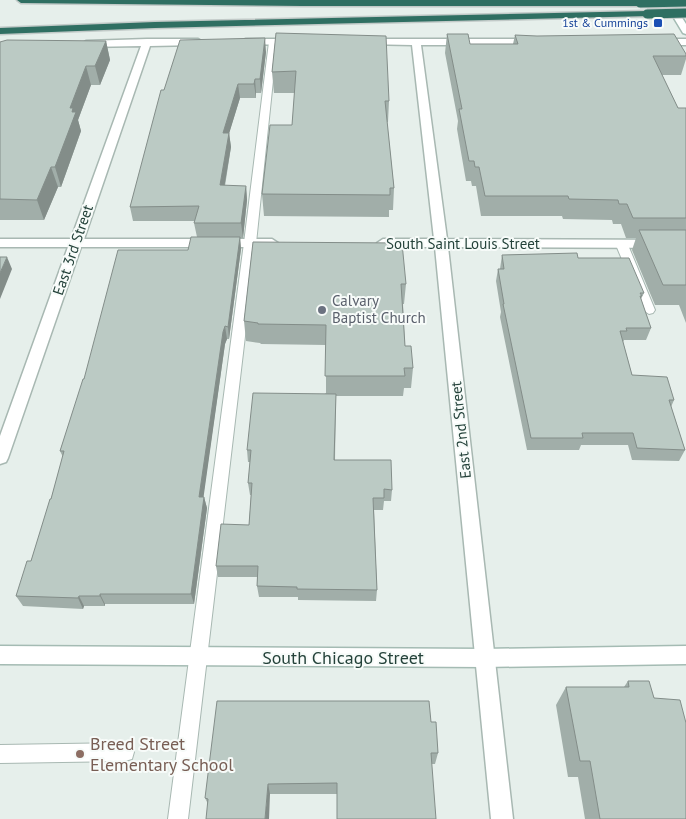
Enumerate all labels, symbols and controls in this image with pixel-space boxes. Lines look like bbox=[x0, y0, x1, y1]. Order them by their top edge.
place label: 1st & Cummings bbox=[562, 15, 648, 30]
marker: 1st & Cummings bbox=[652, 17, 664, 29]
street label: East 3rd Street bbox=[48, 202, 97, 298]
street label: South Saint Louis Street bbox=[386, 234, 540, 253]
place label: Calvary Baptist Church bbox=[332, 291, 426, 327]
marker: Calvary Baptist Church bbox=[316, 304, 328, 316]
street label: East 2nd Street bbox=[446, 380, 475, 480]
street label: South Chicago Street bbox=[262, 646, 424, 669]
place label: Breed Street Elementary School bbox=[90, 732, 234, 776]
marker: Breed Street Elementary School bbox=[74, 748, 86, 760]

